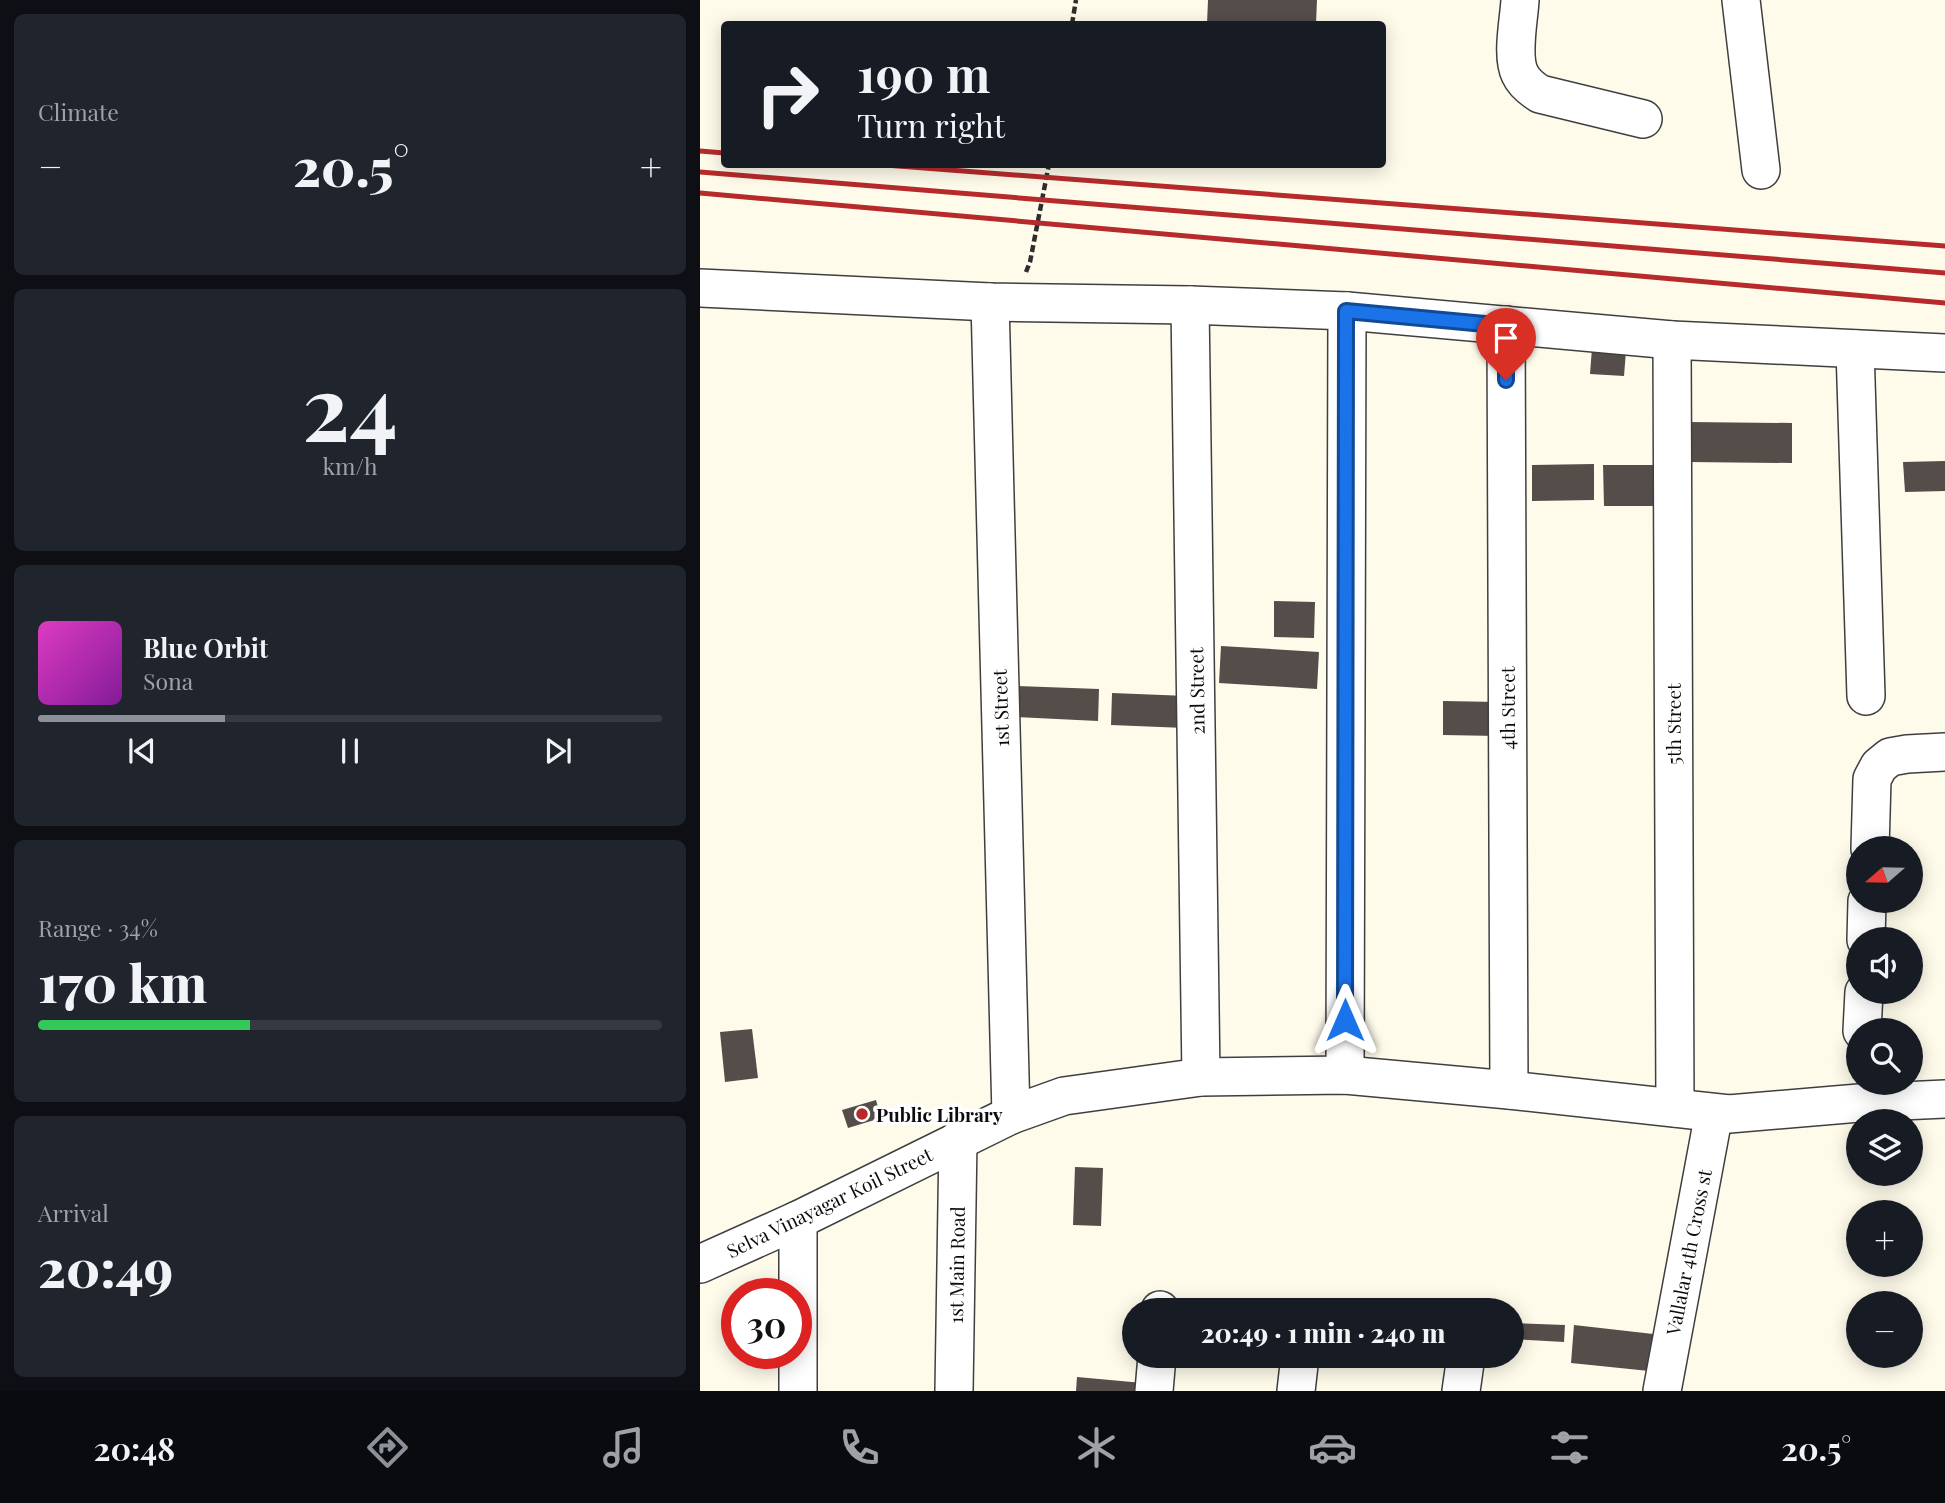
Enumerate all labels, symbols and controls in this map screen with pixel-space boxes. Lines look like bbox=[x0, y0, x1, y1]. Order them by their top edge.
text: 190 m bbox=[857, 40, 990, 105]
icon: right bbox=[742, 49, 833, 140]
text: Climate bbox=[38, 96, 119, 127]
text: Turn right bbox=[857, 103, 1005, 146]
text: 20.5° bbox=[293, 131, 409, 200]
text: − bbox=[38, 140, 63, 191]
text: + bbox=[640, 140, 662, 191]
pin bbox=[1476, 308, 1536, 380]
icon: arrive bbox=[1487, 319, 1525, 357]
text: 24 bbox=[302, 344, 398, 465]
text: km/h bbox=[322, 450, 378, 481]
text: Blue Orbit bbox=[143, 630, 268, 665]
street label: 2nd Street bbox=[1182, 647, 1210, 735]
text: Sona bbox=[143, 665, 193, 696]
street label: 4th Street bbox=[1494, 666, 1520, 750]
street label: 1st Street bbox=[986, 668, 1014, 747]
street label: 5th Street bbox=[1660, 683, 1686, 765]
icon: previous bbox=[123, 732, 161, 770]
icon: pause bbox=[331, 732, 369, 770]
icon: next bbox=[539, 732, 577, 770]
north arrow bbox=[1846, 836, 1923, 914]
map controls bbox=[1846, 836, 1923, 1368]
text: Range · 34% bbox=[38, 912, 158, 943]
button: sound bbox=[1846, 927, 1923, 1004]
text: 170 km bbox=[38, 947, 207, 1016]
position arrow bbox=[1308, 983, 1382, 1057]
button: search bbox=[1846, 1018, 1923, 1095]
place label: Public Library bbox=[876, 1101, 1003, 1127]
marker: Public Library bbox=[854, 1106, 870, 1122]
button: layers bbox=[1846, 1109, 1923, 1186]
street label: Selva Vinayagar Koil Street bbox=[722, 1141, 937, 1263]
street label: Vallalar 4th Cross st bbox=[1659, 1167, 1717, 1338]
text: Arrival bbox=[38, 1197, 109, 1228]
button: + bbox=[1846, 1200, 1923, 1277]
street label: 1st Main Road bbox=[942, 1206, 970, 1324]
text: 20:49 bbox=[38, 1232, 173, 1301]
speed limit sign: 30 bbox=[721, 1278, 812, 1369]
button: − bbox=[1846, 1291, 1923, 1368]
text: 20:49 · 1 min · 240 m bbox=[1201, 1315, 1445, 1350]
icon: directions bbox=[363, 1423, 412, 1472]
icon: music bbox=[599, 1423, 648, 1472]
icon: phone bbox=[835, 1423, 884, 1472]
icon: climate bbox=[1072, 1423, 1121, 1472]
icon: car bbox=[1308, 1423, 1357, 1472]
icon: filters bbox=[1545, 1423, 1594, 1472]
text: 20:48 bbox=[94, 1426, 175, 1469]
text: 20.5° bbox=[1781, 1426, 1851, 1469]

